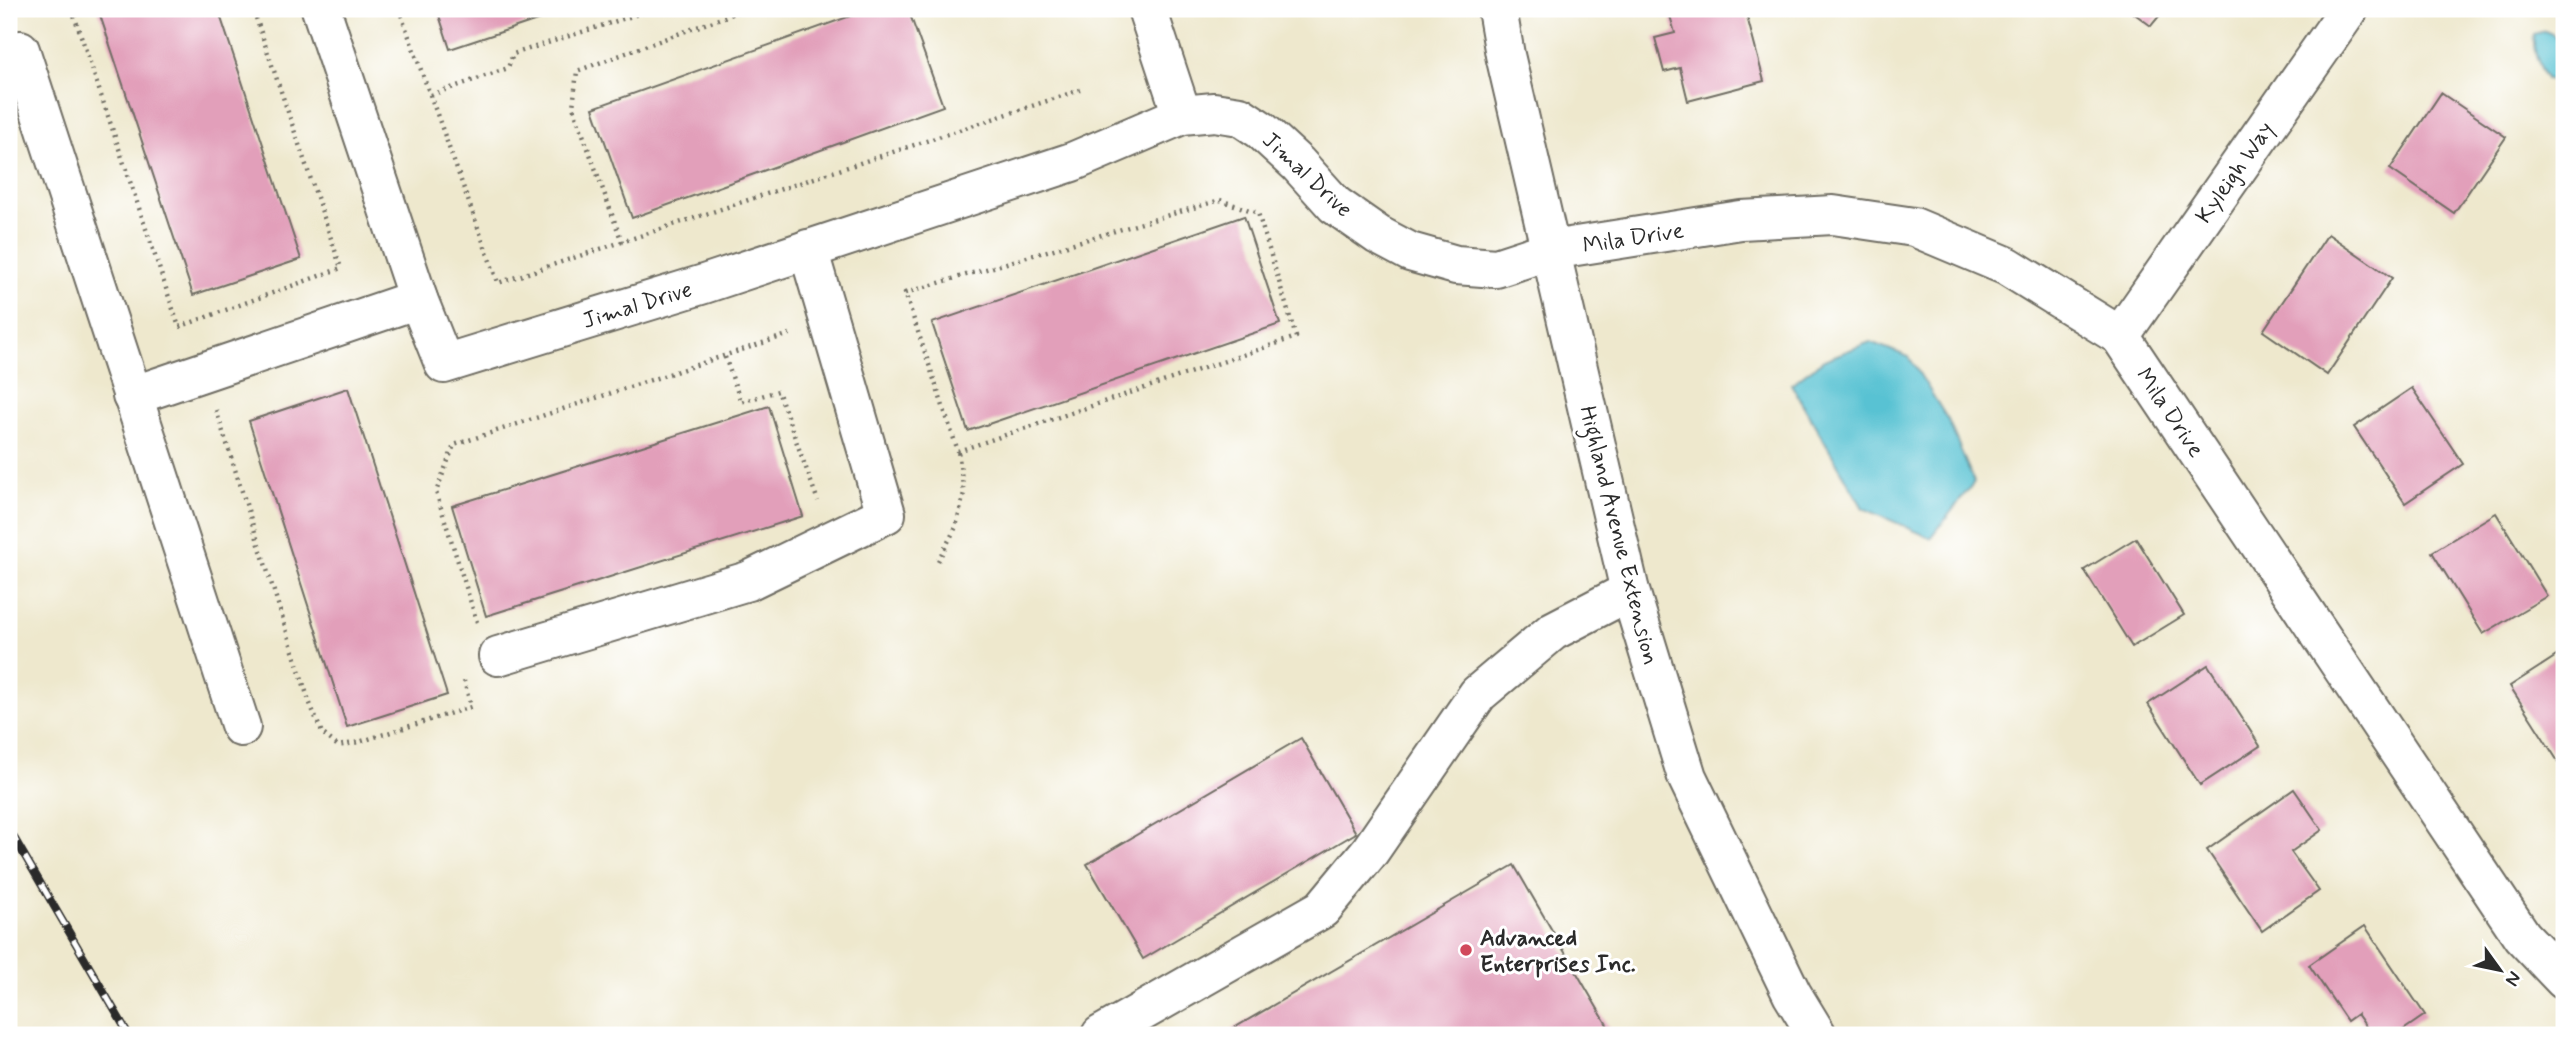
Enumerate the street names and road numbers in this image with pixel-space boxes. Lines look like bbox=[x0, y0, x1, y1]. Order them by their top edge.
street label: Kyleigh Way bbox=[2190, 116, 2282, 230]
street label: Jimal Drive bbox=[1255, 126, 1358, 225]
street label: Mila Drive bbox=[1581, 216, 1686, 262]
street label: Jimal Drive bbox=[579, 275, 696, 337]
street label: Mila Drive bbox=[2128, 362, 2210, 464]
street label: Highland Avenue Extension bbox=[1569, 403, 1665, 669]

